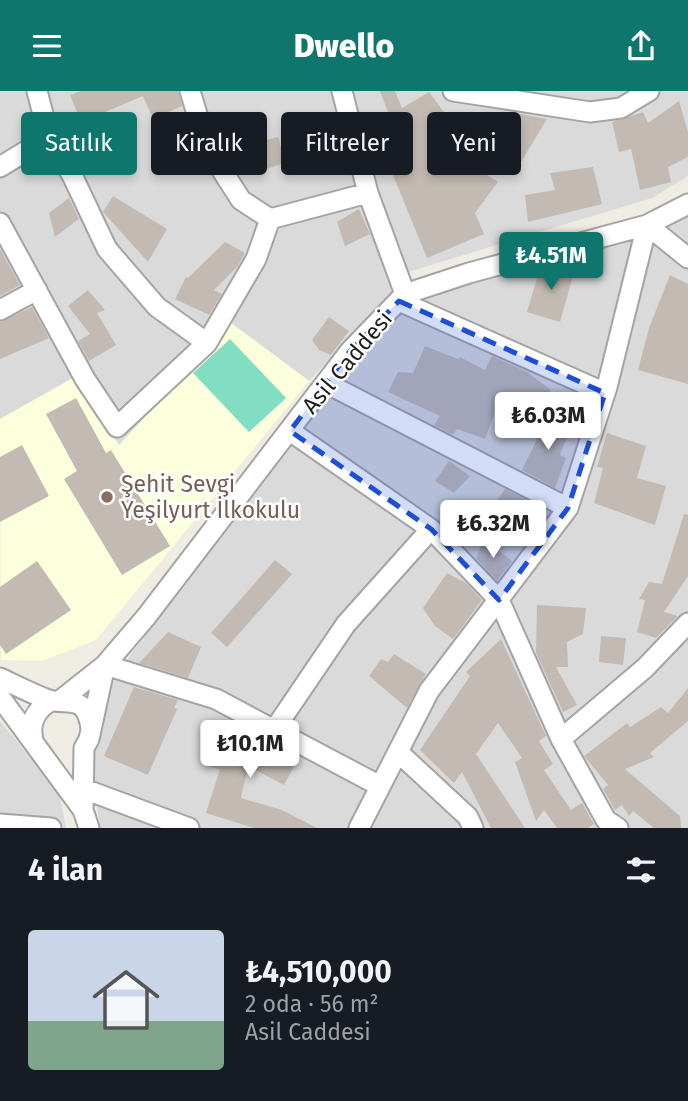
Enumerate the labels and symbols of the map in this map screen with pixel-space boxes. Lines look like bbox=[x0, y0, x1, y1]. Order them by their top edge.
pin: ₺4.51M bbox=[494, 233, 608, 292]
street label: Asil Caddesi bbox=[296, 305, 398, 419]
pin: ₺6.03M bbox=[491, 393, 605, 452]
place label: Şehit Sevgi Yeşilyurt İlkokulu bbox=[121, 470, 300, 524]
marker: Şehit Sevgi Yeşilyurt İlkokulu bbox=[99, 489, 115, 505]
pin: ₺6.32M bbox=[436, 501, 550, 560]
pin: ₺10.1M bbox=[193, 721, 307, 780]

